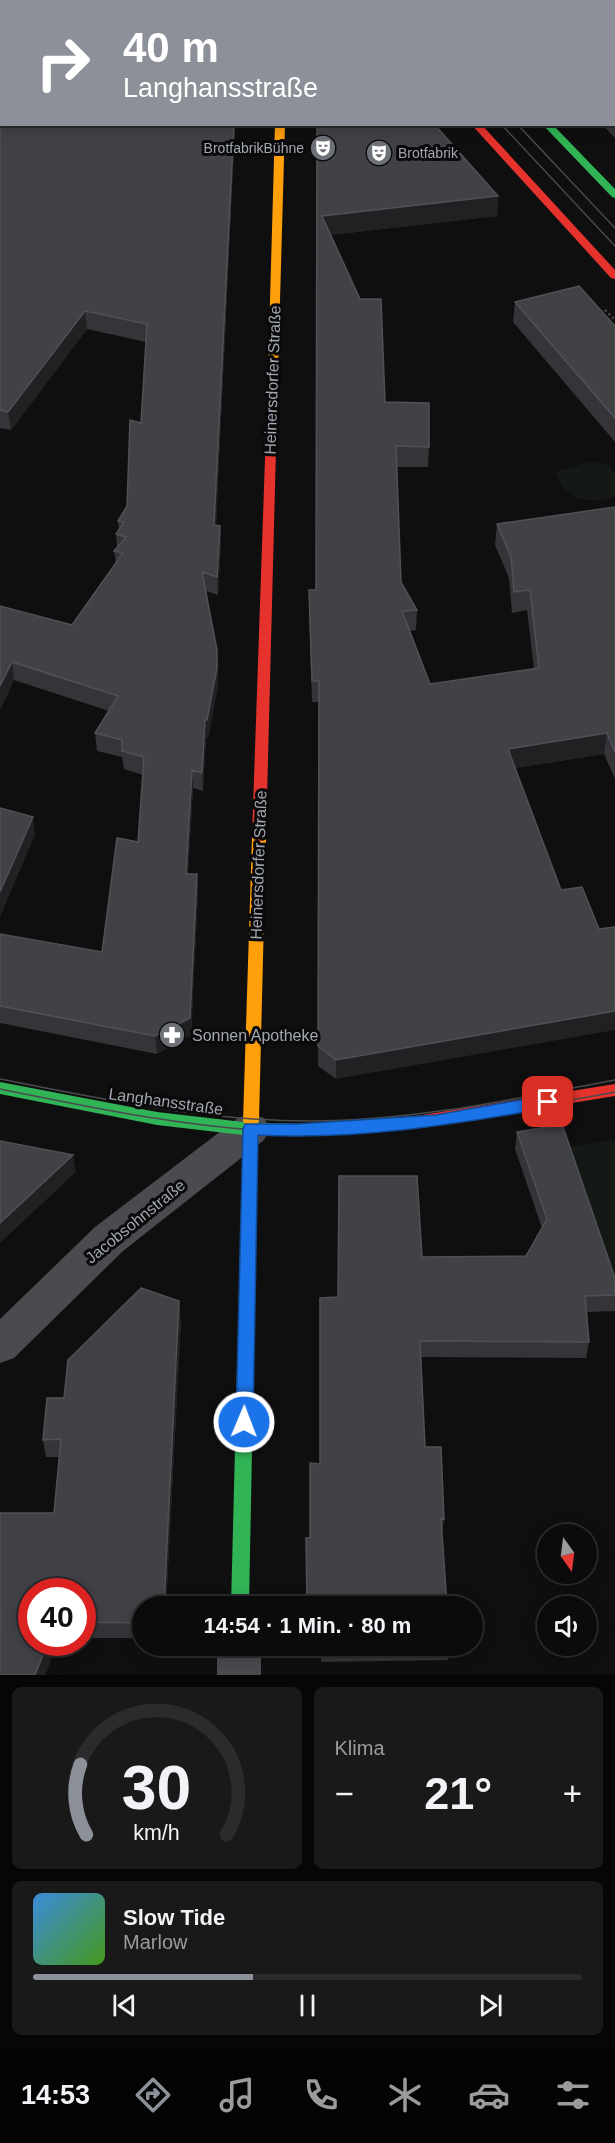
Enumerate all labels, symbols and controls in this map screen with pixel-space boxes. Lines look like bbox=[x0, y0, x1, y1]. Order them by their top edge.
icon: right bbox=[24, 24, 102, 102]
text: 40 m bbox=[123, 24, 219, 71]
text: Langhansstraße bbox=[123, 73, 318, 103]
theatre icon: BrotfabrikBühne bbox=[308, 133, 338, 163]
theatre icon: Brotfabrik bbox=[364, 138, 394, 168]
place label: BrotfabrikBühne bbox=[204, 140, 304, 156]
place label: Brotfabrik bbox=[398, 145, 459, 161]
street label: Heinersdorfer Straße bbox=[261, 305, 284, 455]
street label: Heinersdorfer Straße bbox=[247, 790, 270, 940]
pharmacy icon: Sonnen Apotheke bbox=[157, 1020, 187, 1050]
place label: Sonnen Apotheke bbox=[192, 1027, 318, 1044]
pin bbox=[522, 1076, 573, 1127]
street label: Langhansstraße bbox=[107, 1085, 224, 1118]
icon: arrive bbox=[531, 1085, 564, 1118]
street label: Jacobsohnstraße bbox=[82, 1176, 188, 1267]
position arrow bbox=[212, 1390, 276, 1454]
north arrow bbox=[537, 1524, 597, 1584]
map controls bbox=[537, 1524, 597, 1656]
speed limit sign: 40 bbox=[18, 1578, 96, 1656]
button: sound bbox=[537, 1596, 597, 1656]
text: 14:54 · 1 Min. · 80 m bbox=[204, 1613, 411, 1638]
text: Klima bbox=[335, 1737, 385, 1759]
text: 30 bbox=[122, 1753, 191, 1822]
text: 21° bbox=[424, 1768, 492, 1819]
text: − bbox=[335, 1775, 354, 1812]
text: + bbox=[563, 1775, 582, 1812]
text: km/h bbox=[134, 1821, 180, 1845]
text: Slow Tide bbox=[123, 1905, 225, 1930]
text: Marlow bbox=[123, 1931, 187, 1953]
icon: previous bbox=[108, 1989, 141, 2022]
icon: pause bbox=[291, 1989, 324, 2022]
icon: next bbox=[474, 1989, 507, 2022]
icon: directions bbox=[132, 2074, 174, 2116]
icon: music bbox=[216, 2074, 258, 2116]
icon: phone bbox=[300, 2074, 342, 2116]
icon: climate bbox=[384, 2074, 426, 2116]
icon: car bbox=[468, 2074, 510, 2116]
icon: filters bbox=[552, 2074, 594, 2116]
text: 14:53 bbox=[21, 2080, 90, 2110]

